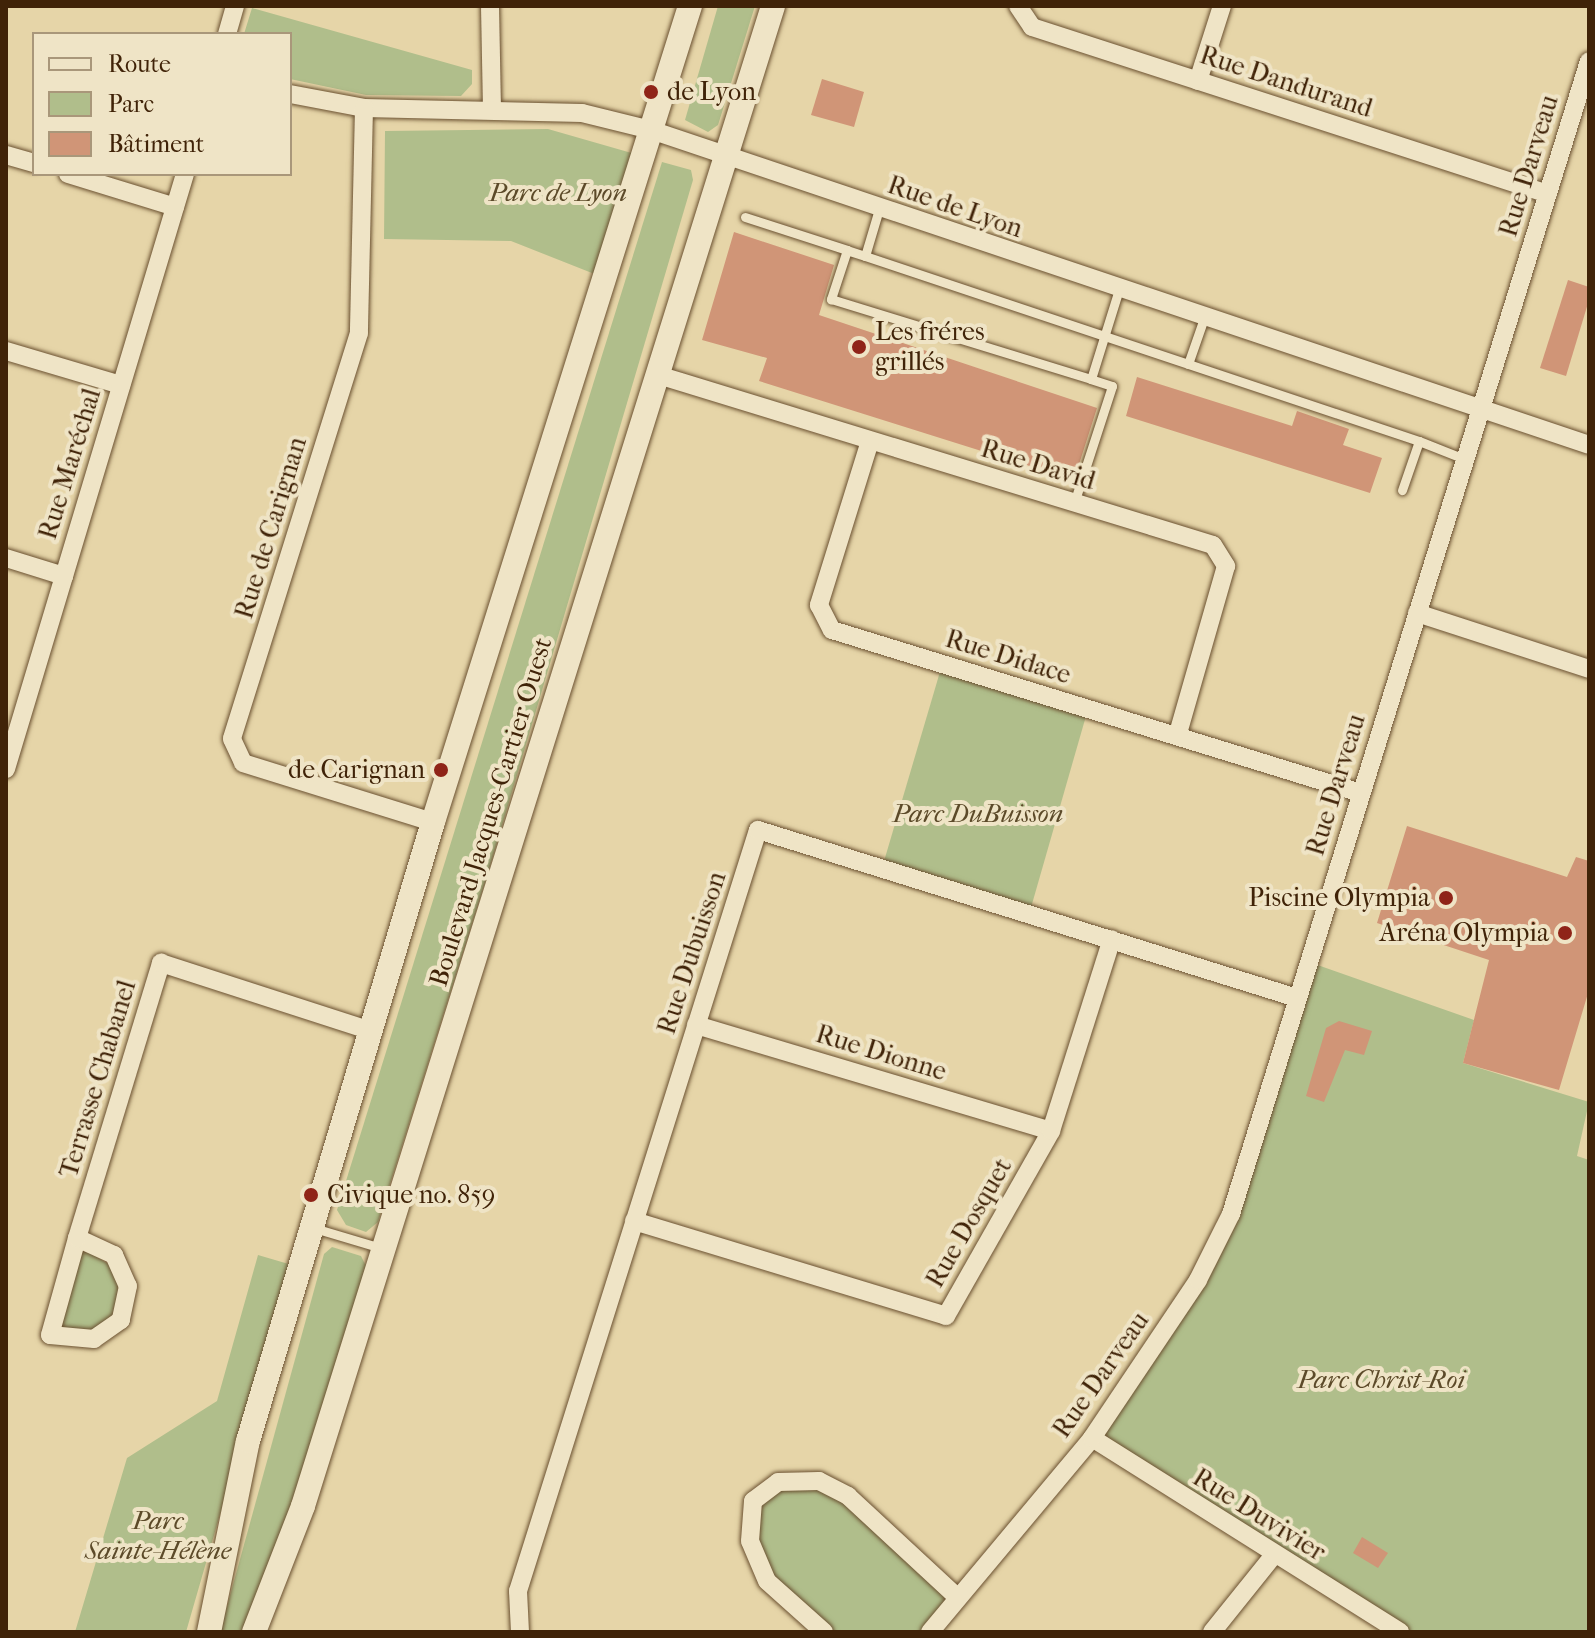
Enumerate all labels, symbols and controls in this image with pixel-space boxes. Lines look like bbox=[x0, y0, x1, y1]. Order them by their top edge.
legend bbox=[32, 32, 292, 176]
street label: Rue Dandurand bbox=[1196, 39, 1376, 125]
text: Route bbox=[108, 50, 171, 78]
place label: de Lyon bbox=[667, 76, 756, 108]
marker: de Lyon bbox=[642, 83, 660, 101]
text: Parc bbox=[108, 90, 154, 118]
street label: Rue Darveau bbox=[1493, 91, 1565, 241]
text: Bâtiment bbox=[108, 130, 204, 158]
street label: Rue de Lyon bbox=[883, 169, 1027, 245]
park label: Parc de Lyon bbox=[489, 177, 627, 209]
place label: Les fréres grillés bbox=[875, 316, 985, 378]
marker: Les fréres grillés bbox=[850, 338, 868, 356]
street label: Rue Maréchal bbox=[32, 385, 108, 543]
street label: Rue de Carignan bbox=[229, 433, 313, 623]
street label: Rue David bbox=[977, 433, 1099, 497]
street label: Rue Didace bbox=[942, 623, 1074, 691]
street label: Boulevard Jacques-Cartier Ouest bbox=[423, 634, 559, 990]
street label: Rue Darveau bbox=[1300, 710, 1372, 860]
place label: de Carignan bbox=[288, 754, 425, 786]
marker: de Carignan bbox=[432, 761, 450, 779]
park label: Parc DuBuisson bbox=[893, 798, 1063, 830]
street label: Rue Dubuisson bbox=[651, 868, 733, 1038]
place label: Piscine Olympia bbox=[1248, 882, 1430, 914]
marker: Piscine Olympia bbox=[1437, 889, 1455, 907]
place label: Aréna Olympia bbox=[1379, 917, 1549, 949]
marker: Aréna Olympia bbox=[1556, 924, 1574, 942]
street label: Terrasse Chabanel bbox=[53, 977, 143, 1181]
street label: Rue Dionne bbox=[812, 1018, 950, 1088]
street label: Rue Dosquet bbox=[919, 1153, 1019, 1293]
place label: Civique no. 859 bbox=[327, 1179, 495, 1211]
marker: Civique no. 859 bbox=[302, 1186, 320, 1204]
street label: Rue Darveau bbox=[1046, 1306, 1156, 1444]
park label: Parc Christ-Roi bbox=[1297, 1364, 1465, 1396]
street label: Rue Duvivier bbox=[1187, 1462, 1331, 1568]
park label: Parc Sainte-Hélène bbox=[85, 1505, 231, 1566]

